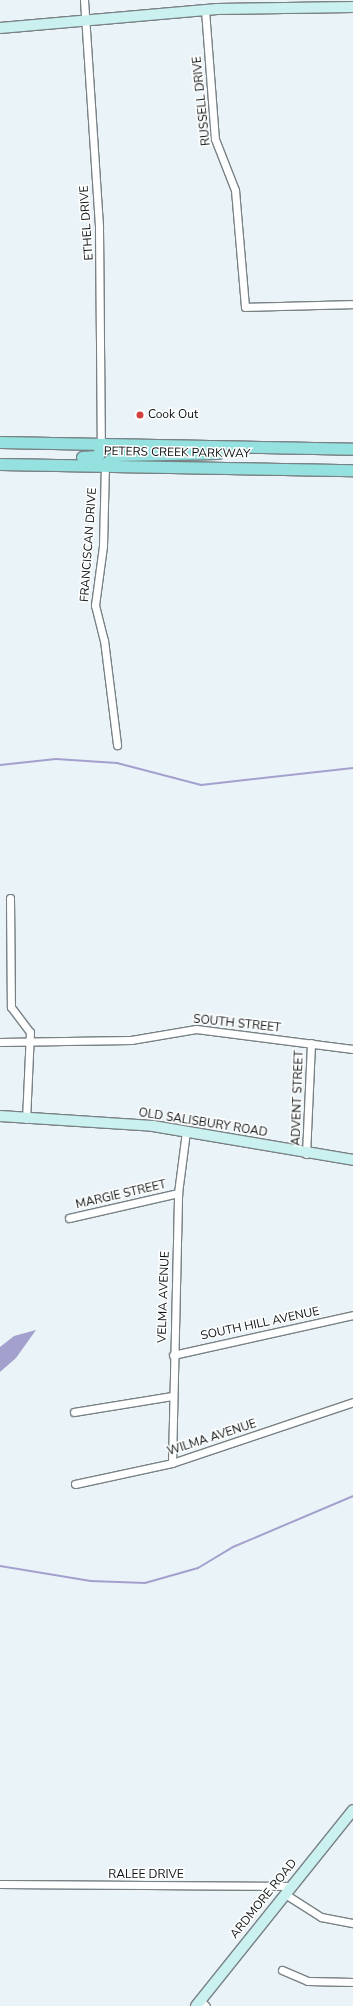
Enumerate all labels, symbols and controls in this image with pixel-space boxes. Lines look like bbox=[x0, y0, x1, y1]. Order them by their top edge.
street label: RUSSELL DRIVE bbox=[190, 56, 214, 146]
street label: ETHEL DRIVE bbox=[77, 185, 97, 261]
place label: Cook Out bbox=[148, 408, 198, 422]
marker: Cook Out bbox=[135, 410, 145, 420]
street label: PETERS CREEK PARKWAY bbox=[104, 445, 250, 461]
street label: FRANCISCAN DRIVE bbox=[78, 487, 100, 603]
street label: SOUTH STREET bbox=[192, 1012, 282, 1036]
street label: ADVENT STREET bbox=[289, 1050, 307, 1146]
street label: OLD SALISBURY ROAD bbox=[137, 1106, 269, 1140]
street label: MARGIE STREET bbox=[74, 1178, 168, 1212]
street label: VELMA AVENUE bbox=[155, 1251, 173, 1343]
street label: SOUTH HILL AVENUE bbox=[199, 1304, 321, 1344]
street label: WILMA AVENUE bbox=[166, 1417, 258, 1459]
street label: ARDMORE ROAD bbox=[228, 1856, 300, 1942]
street label: RALEE DRIVE bbox=[108, 1868, 184, 1882]

